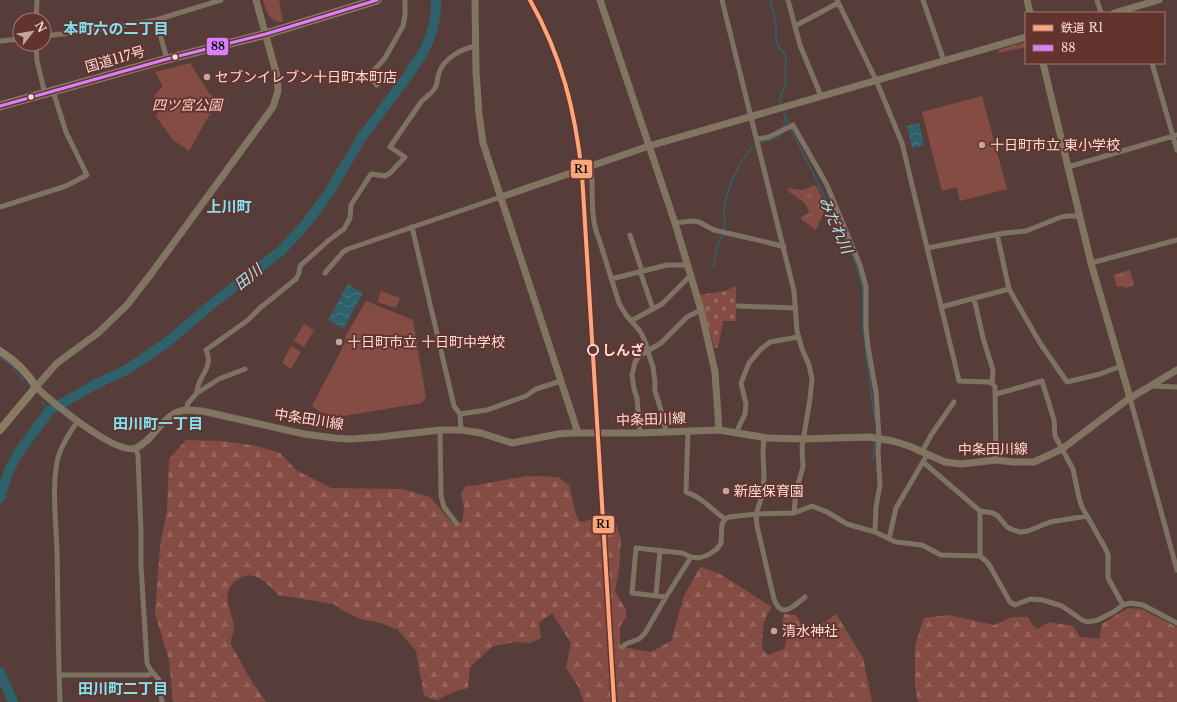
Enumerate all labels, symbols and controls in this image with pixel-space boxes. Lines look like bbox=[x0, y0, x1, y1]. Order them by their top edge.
north arrow bbox=[12, 12, 52, 52]
legend bbox=[1025, 12, 1165, 64]
text: N bbox=[32, 19, 50, 35]
district label: 本町六の二丁目 bbox=[63, 19, 169, 38]
text: 鉄道 R1 bbox=[1061, 20, 1103, 35]
line badge: 88 bbox=[206, 37, 229, 56]
text: 88 bbox=[211, 39, 225, 53]
text: 88 bbox=[1061, 40, 1076, 55]
street label: 国道117号 bbox=[83, 42, 147, 76]
unlabelled marker bbox=[170, 52, 180, 62]
place label: セブンイレブン十日町本町店 bbox=[215, 68, 397, 86]
marker: セブンイレブン十日町本町店 bbox=[202, 72, 212, 82]
unlabelled marker bbox=[26, 92, 36, 102]
park label: 四ツ宮公園 bbox=[152, 96, 224, 114]
place label: 十日町市立 東小学校 bbox=[990, 136, 1120, 154]
marker: 十日町市立 東小学校 bbox=[977, 140, 987, 150]
line badge: R1 bbox=[570, 159, 593, 179]
text: R1 bbox=[574, 162, 588, 176]
water label: みだれ川 bbox=[815, 194, 858, 258]
district label: 上川町 bbox=[206, 197, 252, 216]
water label: 田川 bbox=[230, 259, 267, 294]
place label: 十日町市立 十日町中学校 bbox=[347, 333, 505, 351]
marker: 十日町市立 十日町中学校 bbox=[334, 337, 344, 347]
place label: しんざ bbox=[602, 341, 644, 359]
marker: しんざ bbox=[587, 344, 599, 356]
street label: 中条田川線 bbox=[273, 405, 345, 433]
street label: 中条田川線 bbox=[616, 409, 686, 429]
district label: 田川町一丁目 bbox=[113, 414, 203, 433]
street label: 中条田川線 bbox=[958, 439, 1028, 459]
place label: 新座保育園 bbox=[734, 482, 804, 500]
marker: 新座保育園 bbox=[721, 486, 731, 496]
line badge: R1 bbox=[592, 515, 615, 534]
text: R1 bbox=[596, 517, 610, 531]
place label: 清水神社 bbox=[782, 622, 838, 640]
marker: 清水神社 bbox=[769, 626, 779, 636]
district label: 田川町二丁目 bbox=[78, 679, 168, 698]

